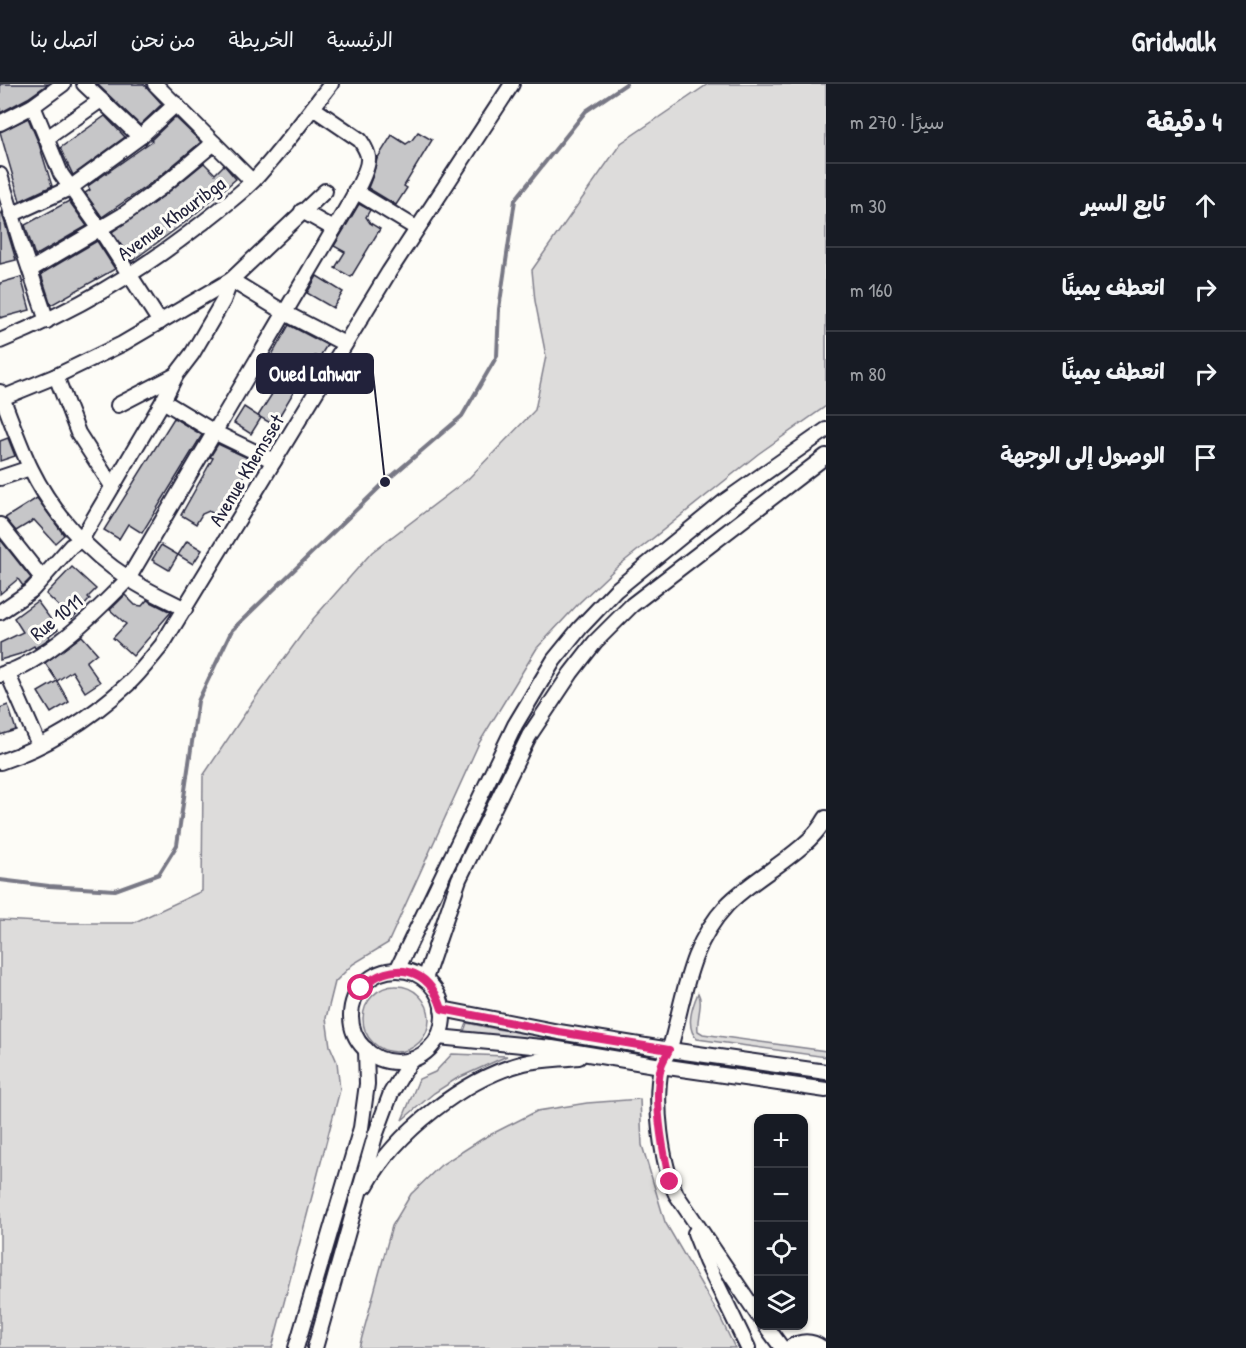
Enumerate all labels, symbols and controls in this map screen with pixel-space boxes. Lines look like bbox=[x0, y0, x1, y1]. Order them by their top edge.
text: Gridwalk bbox=[1132, 22, 1216, 60]
text: اتصل بنا bbox=[30, 25, 98, 54]
text: من نحن bbox=[131, 25, 195, 54]
text: الخريطة bbox=[228, 25, 294, 54]
text: الرئيسية bbox=[327, 25, 393, 54]
text: 4 دقيقة bbox=[1146, 104, 1222, 139]
text: سيرًا · 270 m bbox=[850, 108, 944, 135]
street label: Avenue Khouribga bbox=[112, 170, 231, 266]
text: تابع السير bbox=[1082, 188, 1165, 218]
icon: ahead bbox=[1189, 189, 1222, 222]
text: 30 m bbox=[850, 192, 886, 219]
text: انعطف يمينًا bbox=[1062, 272, 1165, 302]
icon: right bbox=[1189, 273, 1222, 306]
text: 160 m bbox=[850, 276, 892, 303]
callout: Oued Lahwar bbox=[257, 354, 373, 393]
text: انعطف يمينًا bbox=[1062, 356, 1165, 386]
icon: right bbox=[1189, 357, 1222, 390]
text: Oued Lahwar bbox=[269, 359, 362, 388]
text: 80 m bbox=[850, 360, 886, 387]
street label: Avenue Khemsset bbox=[202, 408, 291, 531]
text: الوصول إلى الوجهة bbox=[1000, 440, 1165, 470]
icon: arrive bbox=[1189, 441, 1222, 474]
street label: Rue 1011 bbox=[24, 588, 88, 646]
route start bbox=[347, 974, 373, 1000]
map controls bbox=[754, 1114, 808, 1330]
button: + bbox=[754, 1114, 808, 1168]
route end bbox=[656, 1168, 682, 1194]
button: − bbox=[754, 1168, 808, 1222]
button: locate bbox=[754, 1222, 808, 1276]
button: layers bbox=[754, 1276, 808, 1330]

